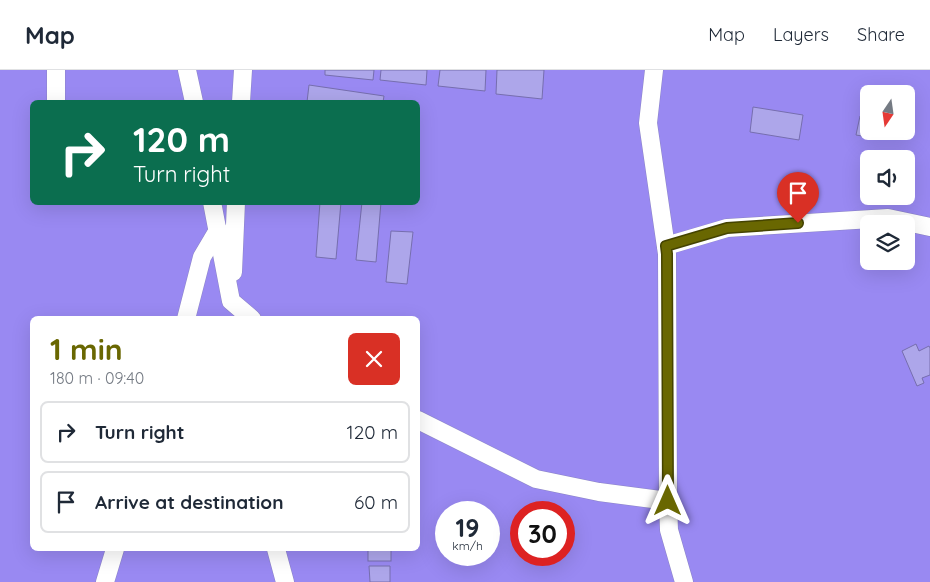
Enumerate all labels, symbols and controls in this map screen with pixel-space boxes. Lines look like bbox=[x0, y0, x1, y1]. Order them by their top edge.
text: Map bbox=[25, 20, 75, 50]
text: Map bbox=[708, 23, 745, 46]
text: Layers bbox=[773, 23, 829, 46]
text: Share bbox=[857, 23, 905, 46]
north arrow bbox=[860, 85, 915, 140]
map controls bbox=[860, 85, 915, 270]
text: 120 m bbox=[133, 117, 230, 161]
icon: right bbox=[50, 120, 115, 185]
button: sound bbox=[860, 150, 915, 205]
text: Turn right bbox=[133, 160, 230, 188]
pin bbox=[777, 172, 819, 223]
icon: arrive bbox=[784, 179, 812, 207]
button: layers bbox=[860, 215, 915, 270]
text: 1 min bbox=[50, 330, 123, 368]
button: close bbox=[348, 333, 400, 385]
text: 180 m · 09:40 bbox=[50, 368, 144, 388]
icon: right bbox=[52, 418, 80, 446]
text: Turn right bbox=[95, 420, 184, 444]
text: 120 m bbox=[347, 420, 398, 444]
position arrow bbox=[641, 474, 693, 526]
icon: arrive bbox=[52, 488, 80, 516]
text: Arrive at destination bbox=[95, 490, 284, 514]
text: 60 m bbox=[354, 490, 398, 514]
speed limit sign: 30 bbox=[510, 501, 575, 566]
text: 19 bbox=[456, 512, 479, 543]
text: km/h bbox=[452, 538, 483, 553]

